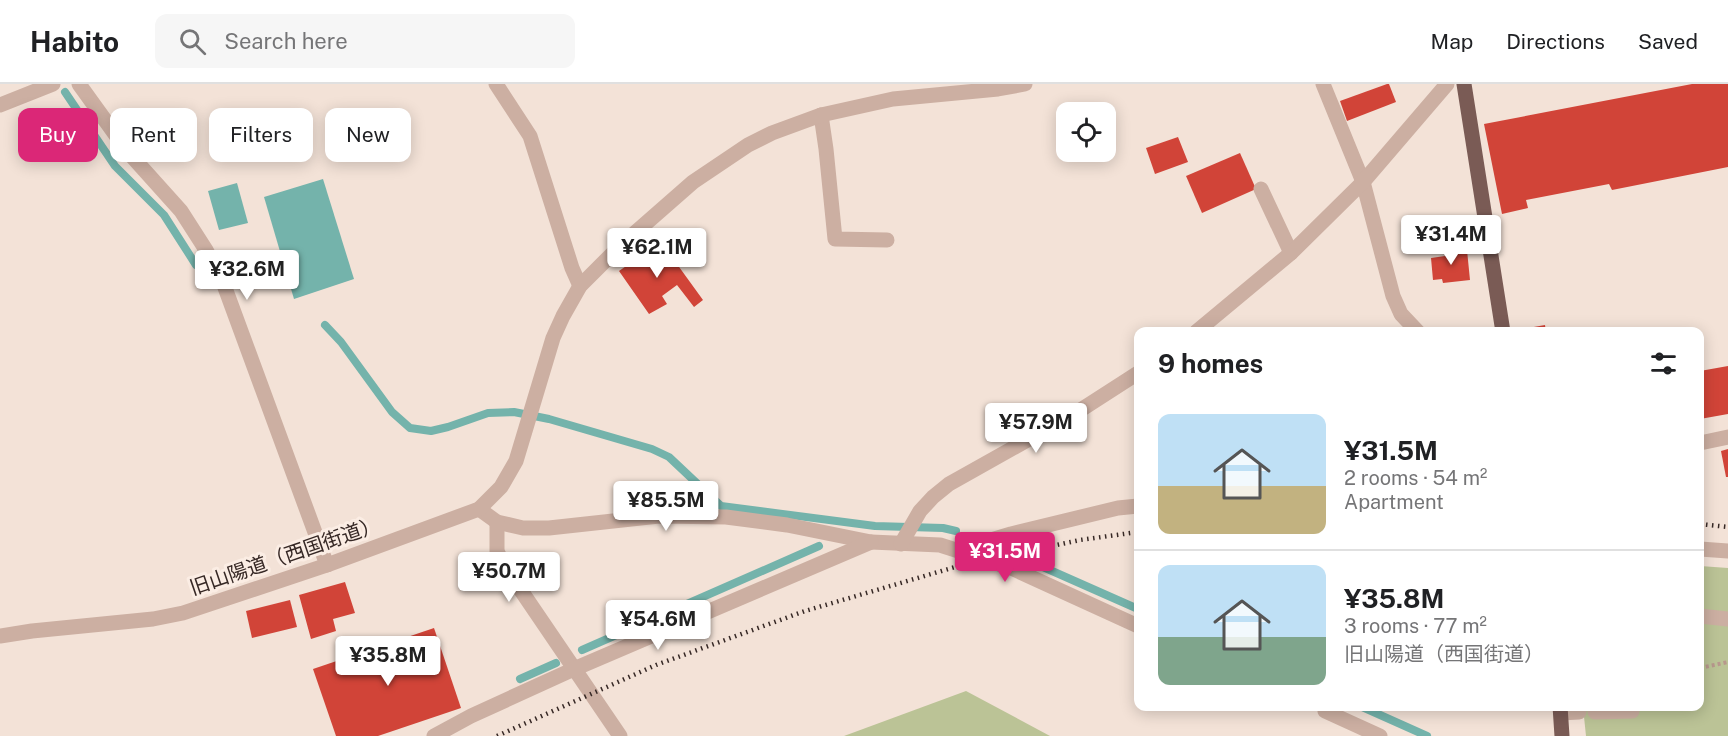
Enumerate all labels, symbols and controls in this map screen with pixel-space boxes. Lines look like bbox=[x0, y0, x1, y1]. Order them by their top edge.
search box bbox=[155, 14, 575, 68]
text: Habito bbox=[30, 25, 119, 58]
icon: search bbox=[176, 25, 209, 58]
text: Search here bbox=[224, 28, 348, 54]
text: Map bbox=[1431, 29, 1473, 54]
text: Directions bbox=[1506, 29, 1605, 54]
text: Saved bbox=[1638, 29, 1698, 54]
map controls bbox=[1056, 102, 1116, 162]
button: locate bbox=[1056, 102, 1116, 162]
chip: Buy bbox=[18, 108, 98, 162]
chip: Rent bbox=[110, 108, 197, 162]
chip: Filters bbox=[209, 108, 313, 162]
chip: New bbox=[325, 108, 411, 162]
pin: ¥31.4M bbox=[1402, 215, 1500, 266]
text: ¥31.4M bbox=[1415, 222, 1487, 246]
pin: ¥62.1M bbox=[608, 228, 706, 279]
text: ¥62.1M bbox=[621, 235, 693, 259]
pin: ¥32.6M bbox=[198, 250, 296, 301]
text: ¥32.6M bbox=[209, 257, 285, 281]
icon: filters bbox=[1647, 347, 1680, 380]
text: 9 homes bbox=[1158, 348, 1263, 379]
pin: ¥57.9M bbox=[987, 403, 1085, 454]
text: ¥57.9M bbox=[999, 410, 1073, 434]
text: ¥31.5M bbox=[1344, 435, 1438, 466]
icon: home bbox=[1206, 438, 1278, 510]
text: 2 rooms · 54 m² bbox=[1344, 466, 1487, 490]
pin: ¥85.5M bbox=[617, 481, 715, 532]
text: ¥85.5M bbox=[627, 488, 705, 512]
text: Apartment bbox=[1344, 490, 1444, 514]
street label: 旧山陽道（西国街道） bbox=[187, 512, 383, 600]
pin: ¥31.5M bbox=[956, 532, 1054, 583]
text: ¥31.5M bbox=[969, 539, 1041, 563]
pin: ¥50.7M bbox=[460, 552, 558, 603]
text: ¥50.7M bbox=[472, 559, 546, 583]
text: ¥35.8M bbox=[1344, 583, 1444, 614]
icon: home bbox=[1206, 589, 1278, 661]
pin: ¥54.6M bbox=[609, 600, 707, 651]
text: ¥54.6M bbox=[620, 607, 696, 631]
text: 3 rooms · 77 m² bbox=[1344, 614, 1487, 638]
pin: ¥35.8M bbox=[339, 636, 437, 687]
text: 旧山陽道（西国街道） bbox=[1344, 642, 1544, 666]
text: ¥35.8M bbox=[349, 643, 427, 667]

